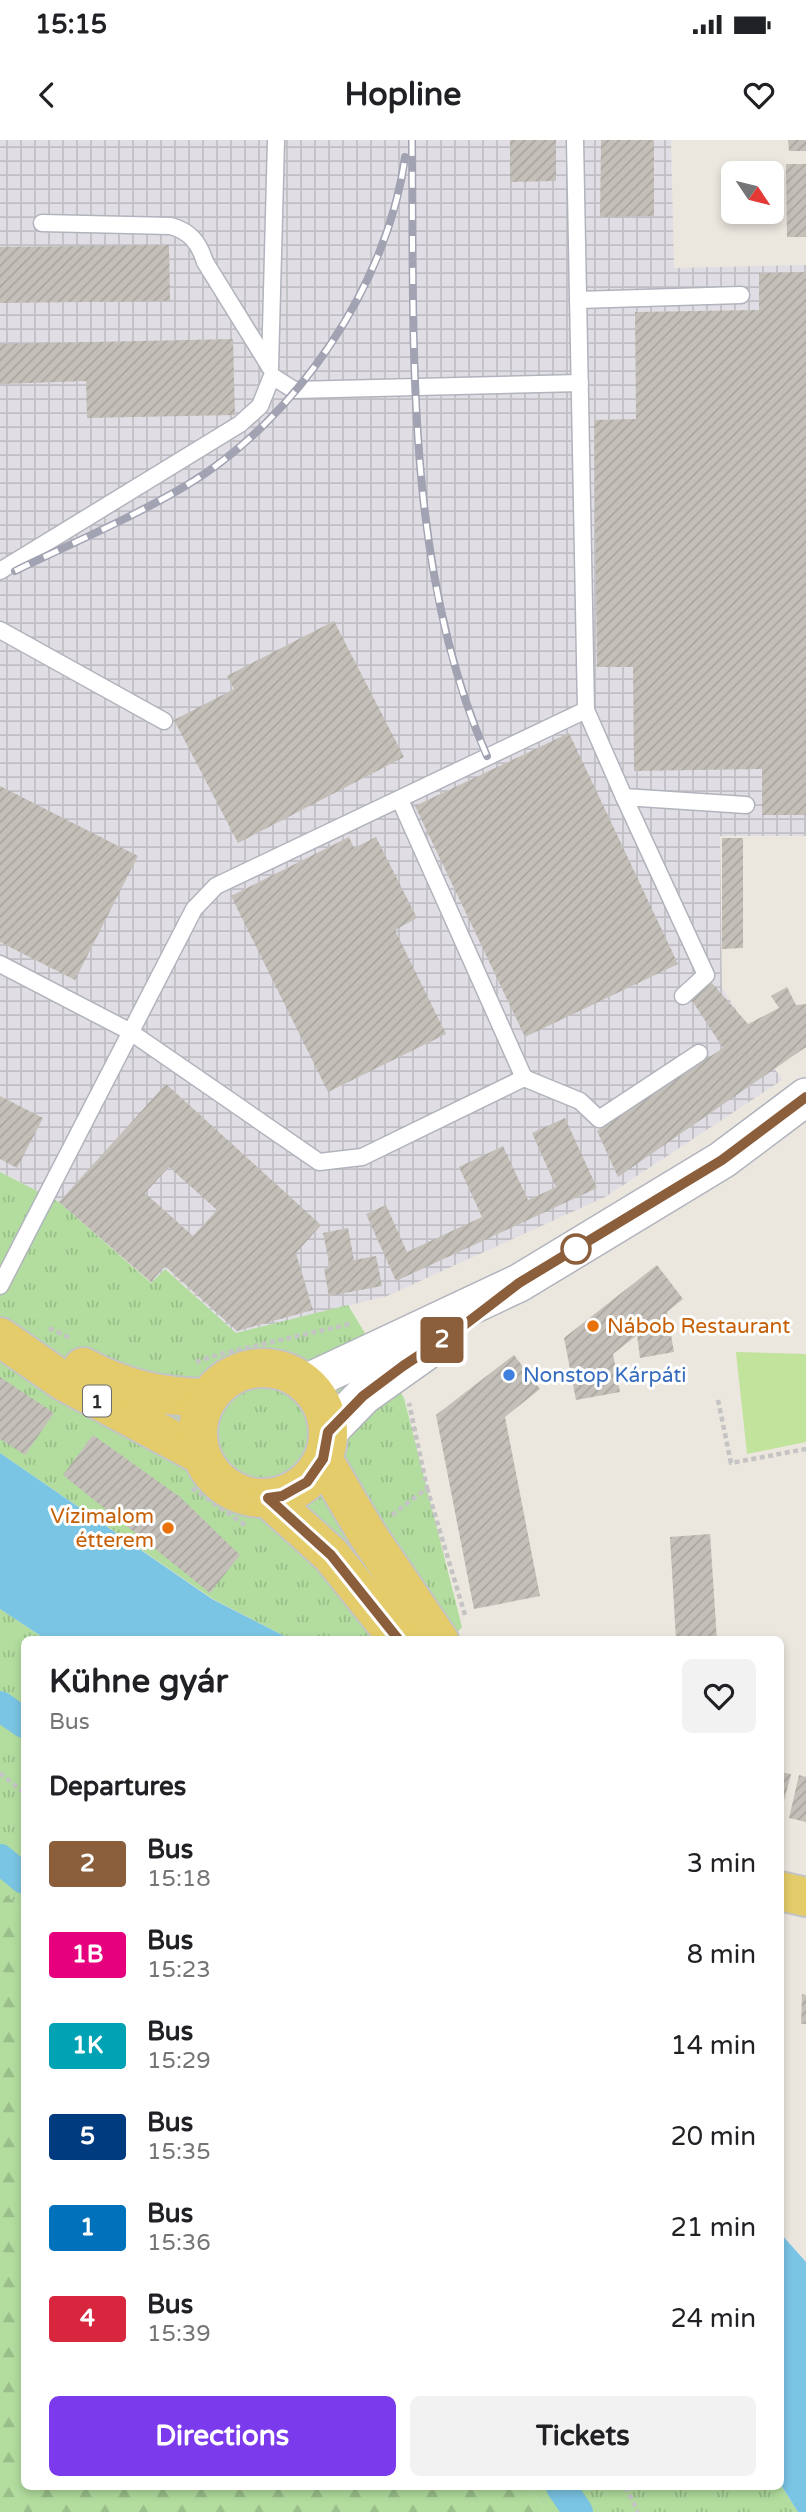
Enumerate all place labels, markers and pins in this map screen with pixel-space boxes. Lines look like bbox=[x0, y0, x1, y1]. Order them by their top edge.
unlabelled marker bbox=[561, 1234, 591, 1264]
place label: Nábob Restaurant bbox=[607, 1314, 790, 1339]
marker: Nábob Restaurant bbox=[585, 1318, 601, 1334]
place label: Nonstop Kárpáti bbox=[523, 1363, 686, 1388]
marker: Nonstop Kárpáti bbox=[501, 1367, 517, 1383]
place label: Vízimalom étterem bbox=[50, 1504, 154, 1553]
marker: Vízimalom étterem bbox=[160, 1520, 176, 1536]

